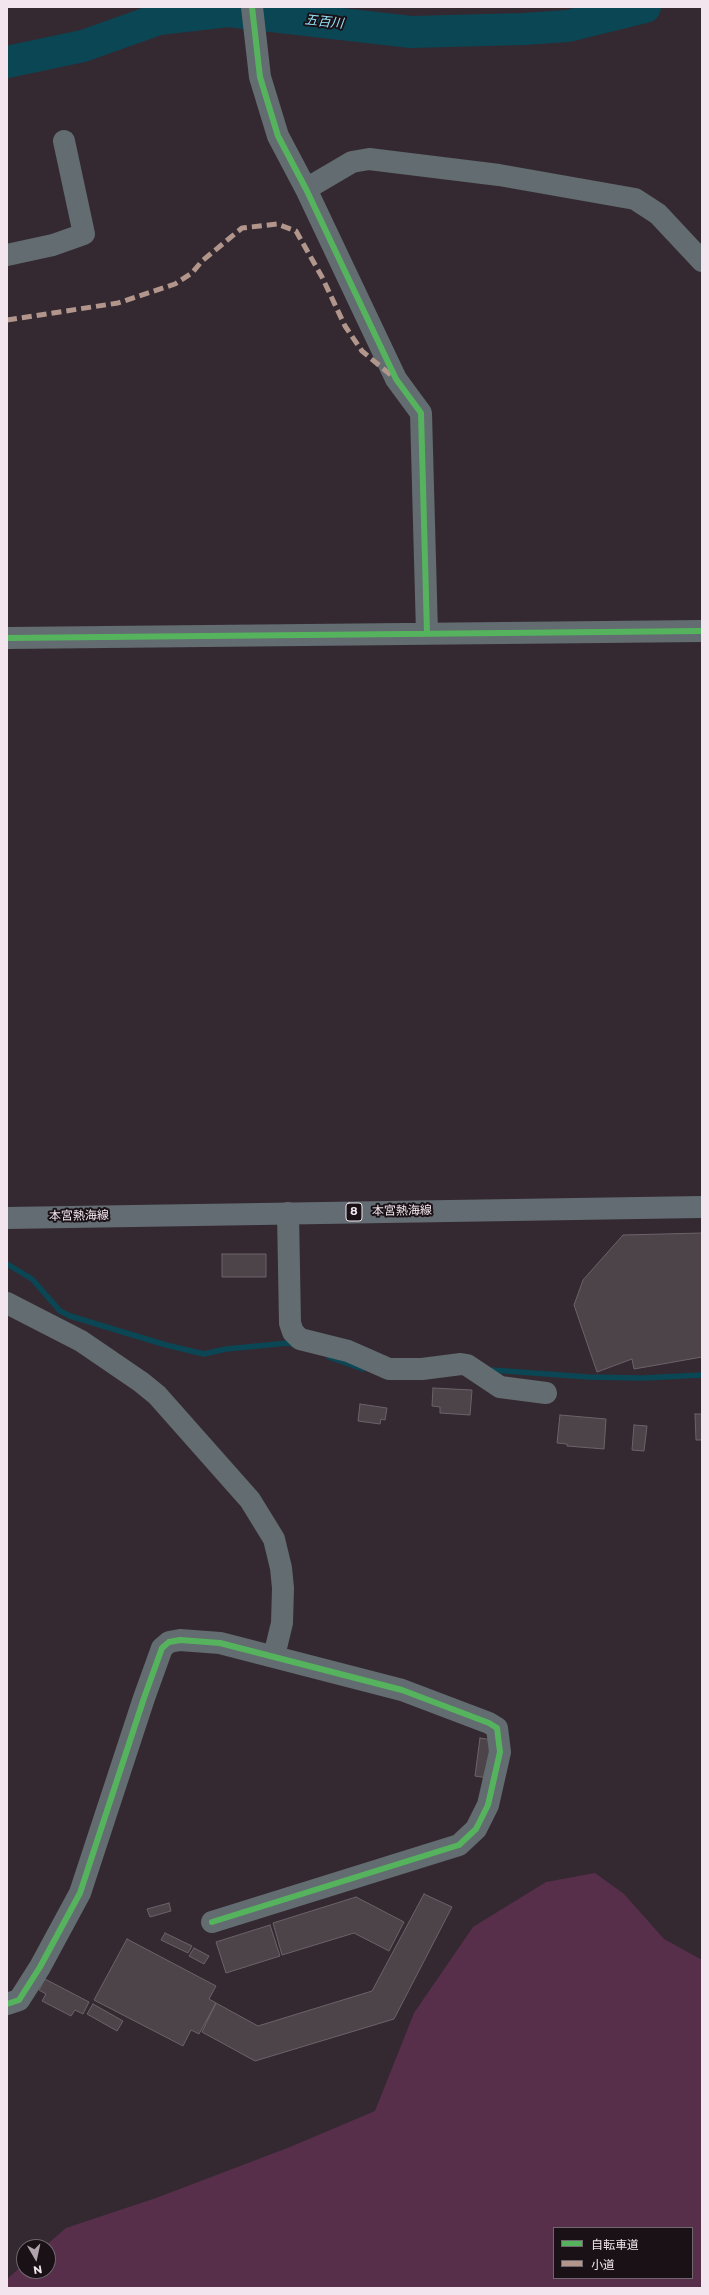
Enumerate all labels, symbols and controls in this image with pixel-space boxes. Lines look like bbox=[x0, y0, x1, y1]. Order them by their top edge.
water label: 五百川 bbox=[304, 12, 344, 32]
road number: 8 bbox=[346, 1203, 362, 1221]
street label: 本宮熱海線 bbox=[372, 1203, 432, 1219]
street label: 本宮熱海線 bbox=[49, 1208, 109, 1224]
legend bbox=[553, 2227, 693, 2279]
text: 自転車道 bbox=[591, 2237, 639, 2252]
north arrow bbox=[16, 2239, 56, 2279]
text: 小道 bbox=[591, 2257, 615, 2272]
text: N bbox=[32, 2262, 43, 2277]

